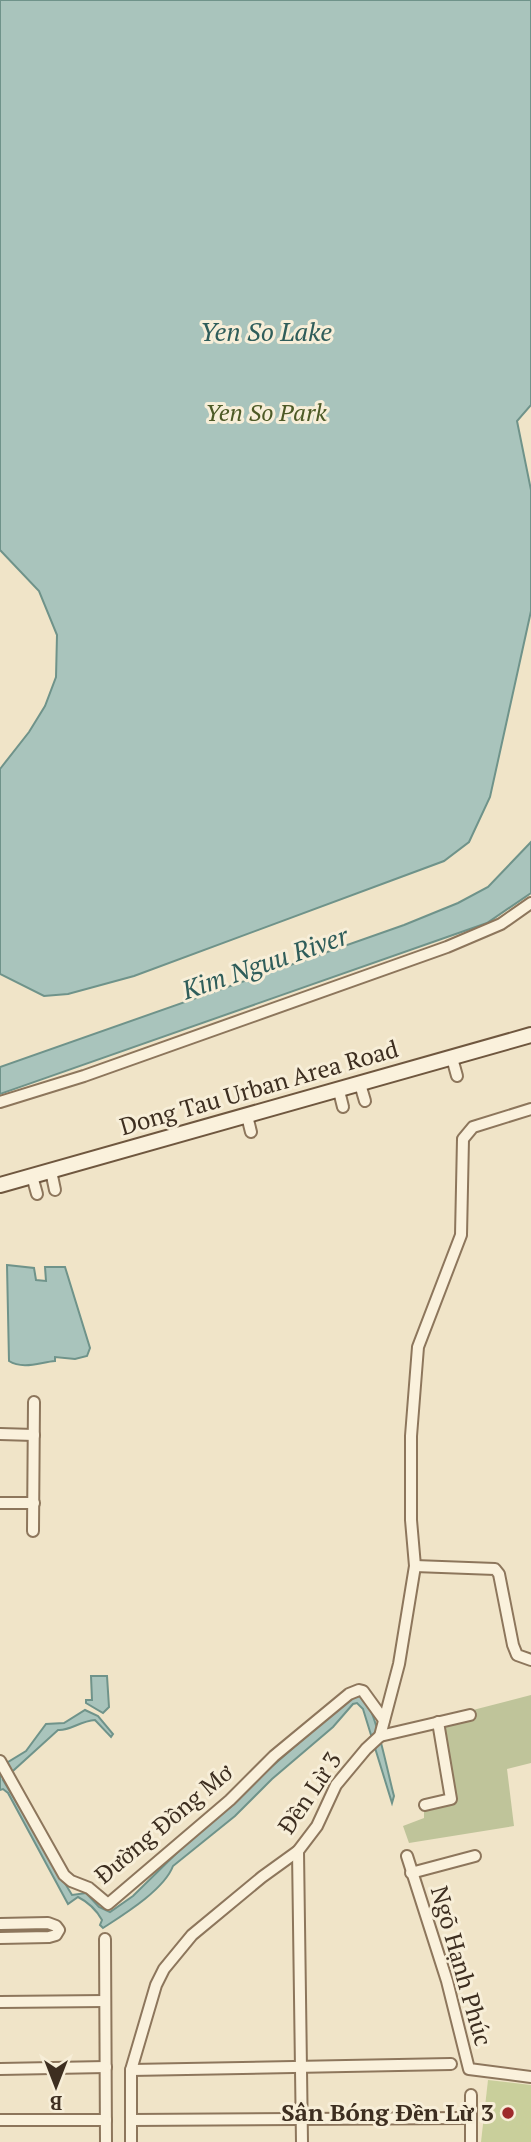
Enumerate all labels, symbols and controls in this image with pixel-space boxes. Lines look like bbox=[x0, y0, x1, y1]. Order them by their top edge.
water label: Yen So Lake bbox=[200, 314, 332, 348]
park label: Yen So Park bbox=[205, 396, 327, 428]
water label: Kim Nguu River bbox=[176, 917, 353, 1007]
street label: Dong Tau Urban Area Road bbox=[116, 1032, 402, 1142]
street label: Đền Lừ 3 bbox=[270, 1745, 348, 1840]
street label: Đường Đồng Mơ bbox=[88, 1756, 239, 1890]
street label: Ngõ Hạnh Phúc bbox=[424, 1882, 500, 2049]
north arrow bbox=[21, 2051, 91, 2121]
text: B bbox=[50, 2091, 62, 2116]
place label: Sân Bóng Đền Lừ 3 bbox=[281, 2096, 494, 2128]
marker: Sân Bóng Đền Lừ 3 bbox=[500, 2105, 516, 2121]

